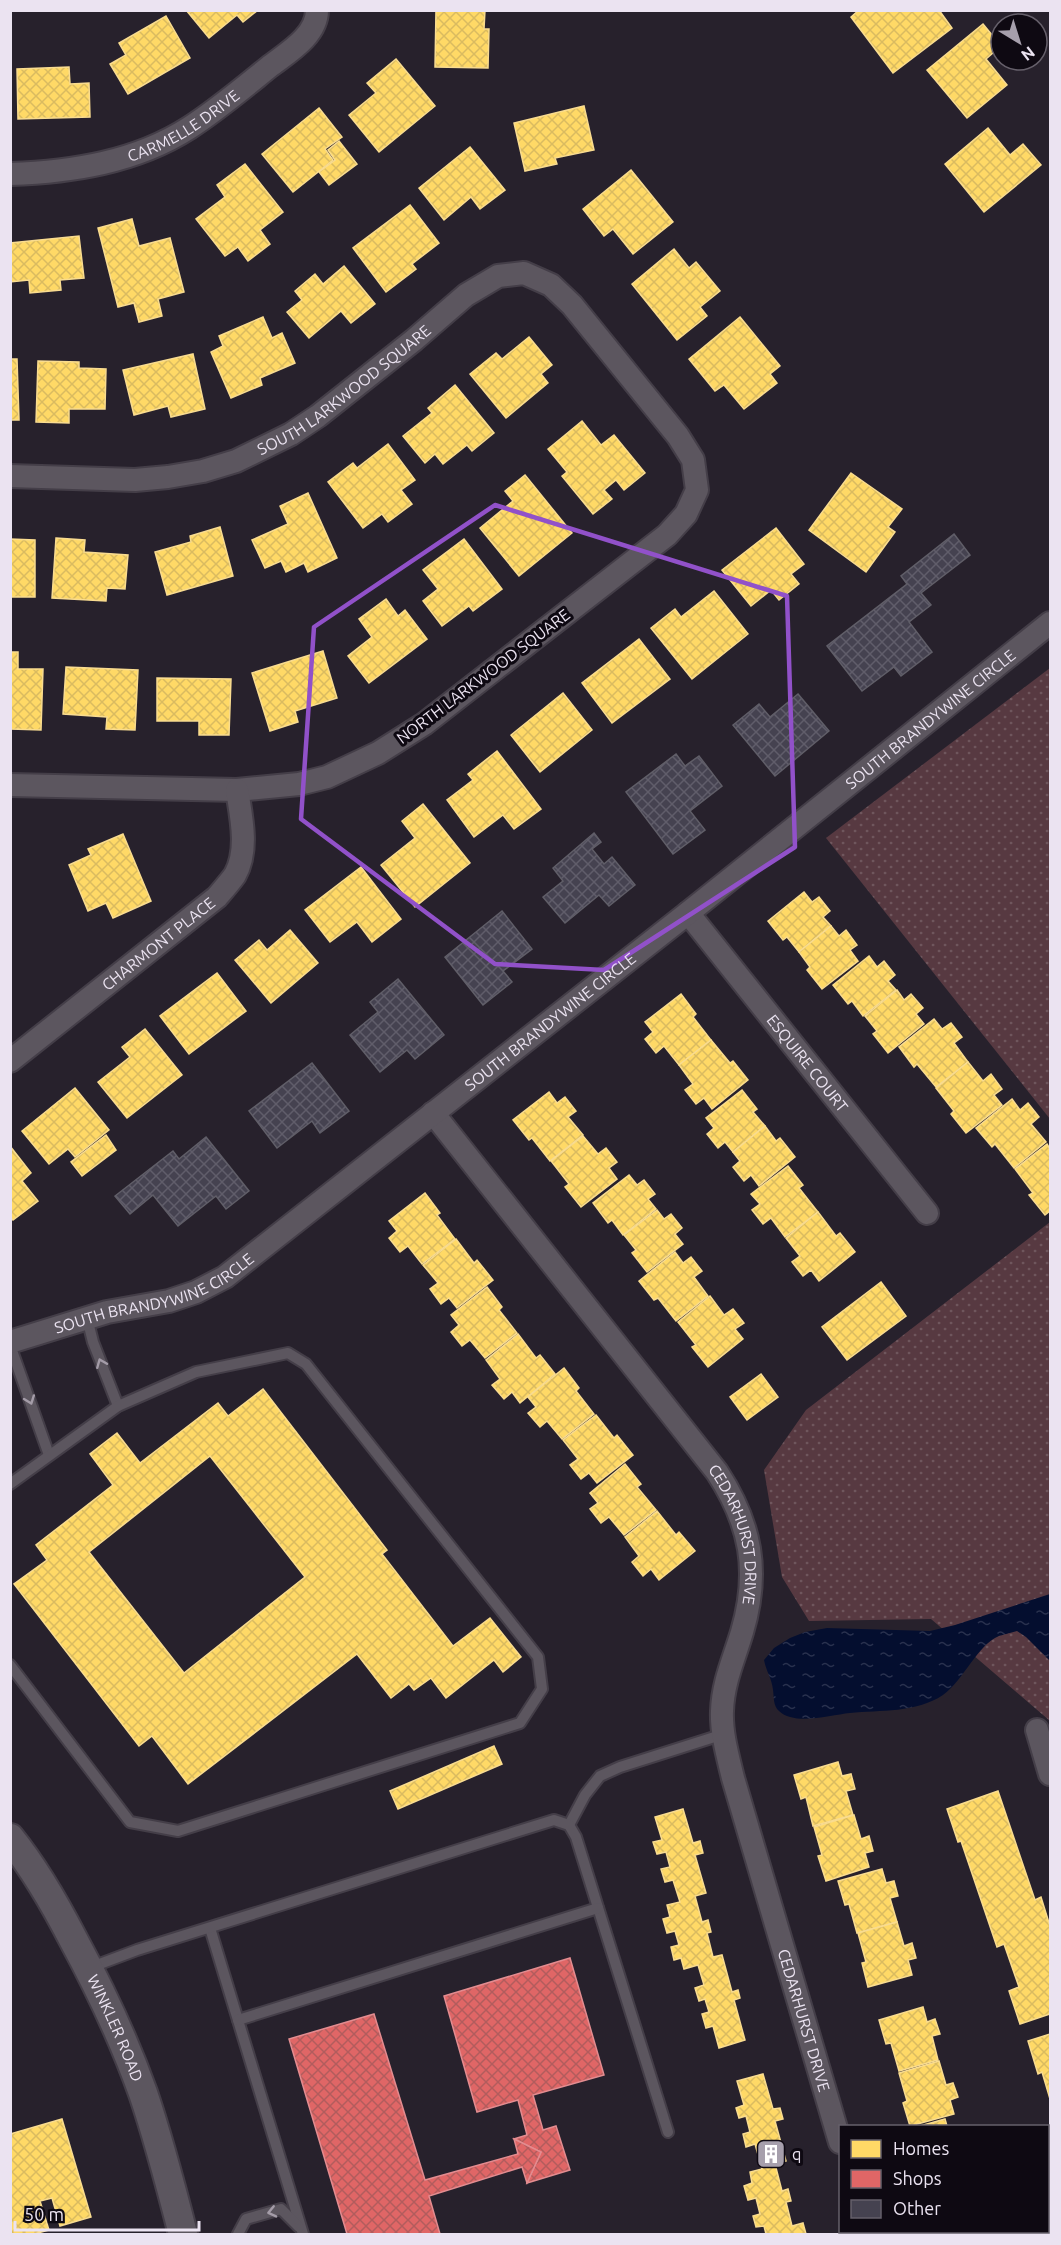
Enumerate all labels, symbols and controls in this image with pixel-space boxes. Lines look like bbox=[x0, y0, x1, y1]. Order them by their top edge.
north arrow bbox=[989, 12, 1049, 72]
text: N bbox=[1018, 43, 1038, 65]
street label: CARMELLE DRIVE bbox=[125, 86, 243, 165]
street label: SOUTH LARKWOOD SQUARE bbox=[254, 321, 434, 458]
street label: NORTH LARKWOOD SQUARE bbox=[393, 605, 573, 747]
street label: SOUTH BRANDYWINE CIRCLE bbox=[842, 646, 1019, 792]
street label: CHARMONT PLACE bbox=[98, 893, 218, 994]
street label: SOUTH BRANDYWINE CIRCLE bbox=[461, 949, 639, 1094]
street label: ESQUIRE COURT bbox=[763, 1011, 852, 1116]
street label: SOUTH BRANDYWINE CIRCLE bbox=[52, 1249, 257, 1337]
one-way arrow bbox=[96, 1358, 108, 1369]
one-way arrow bbox=[22, 1394, 35, 1405]
street label: CEDARHURST DRIVE bbox=[705, 1460, 760, 1606]
street label: CEDARHURST DRIVE bbox=[775, 1947, 834, 2094]
street label: WINKLER ROAD bbox=[84, 1972, 147, 2084]
legend bbox=[839, 2125, 1049, 2233]
building icon: q bbox=[755, 2138, 787, 2170]
text: Homes bbox=[893, 2138, 950, 2158]
place label: q bbox=[792, 2145, 801, 2163]
text: Shops bbox=[893, 2168, 942, 2188]
scale bar bbox=[15, 2194, 200, 2232]
text: Other bbox=[893, 2198, 941, 2218]
text: 50 m bbox=[24, 2204, 64, 2224]
one-way arrow bbox=[267, 2205, 277, 2218]

